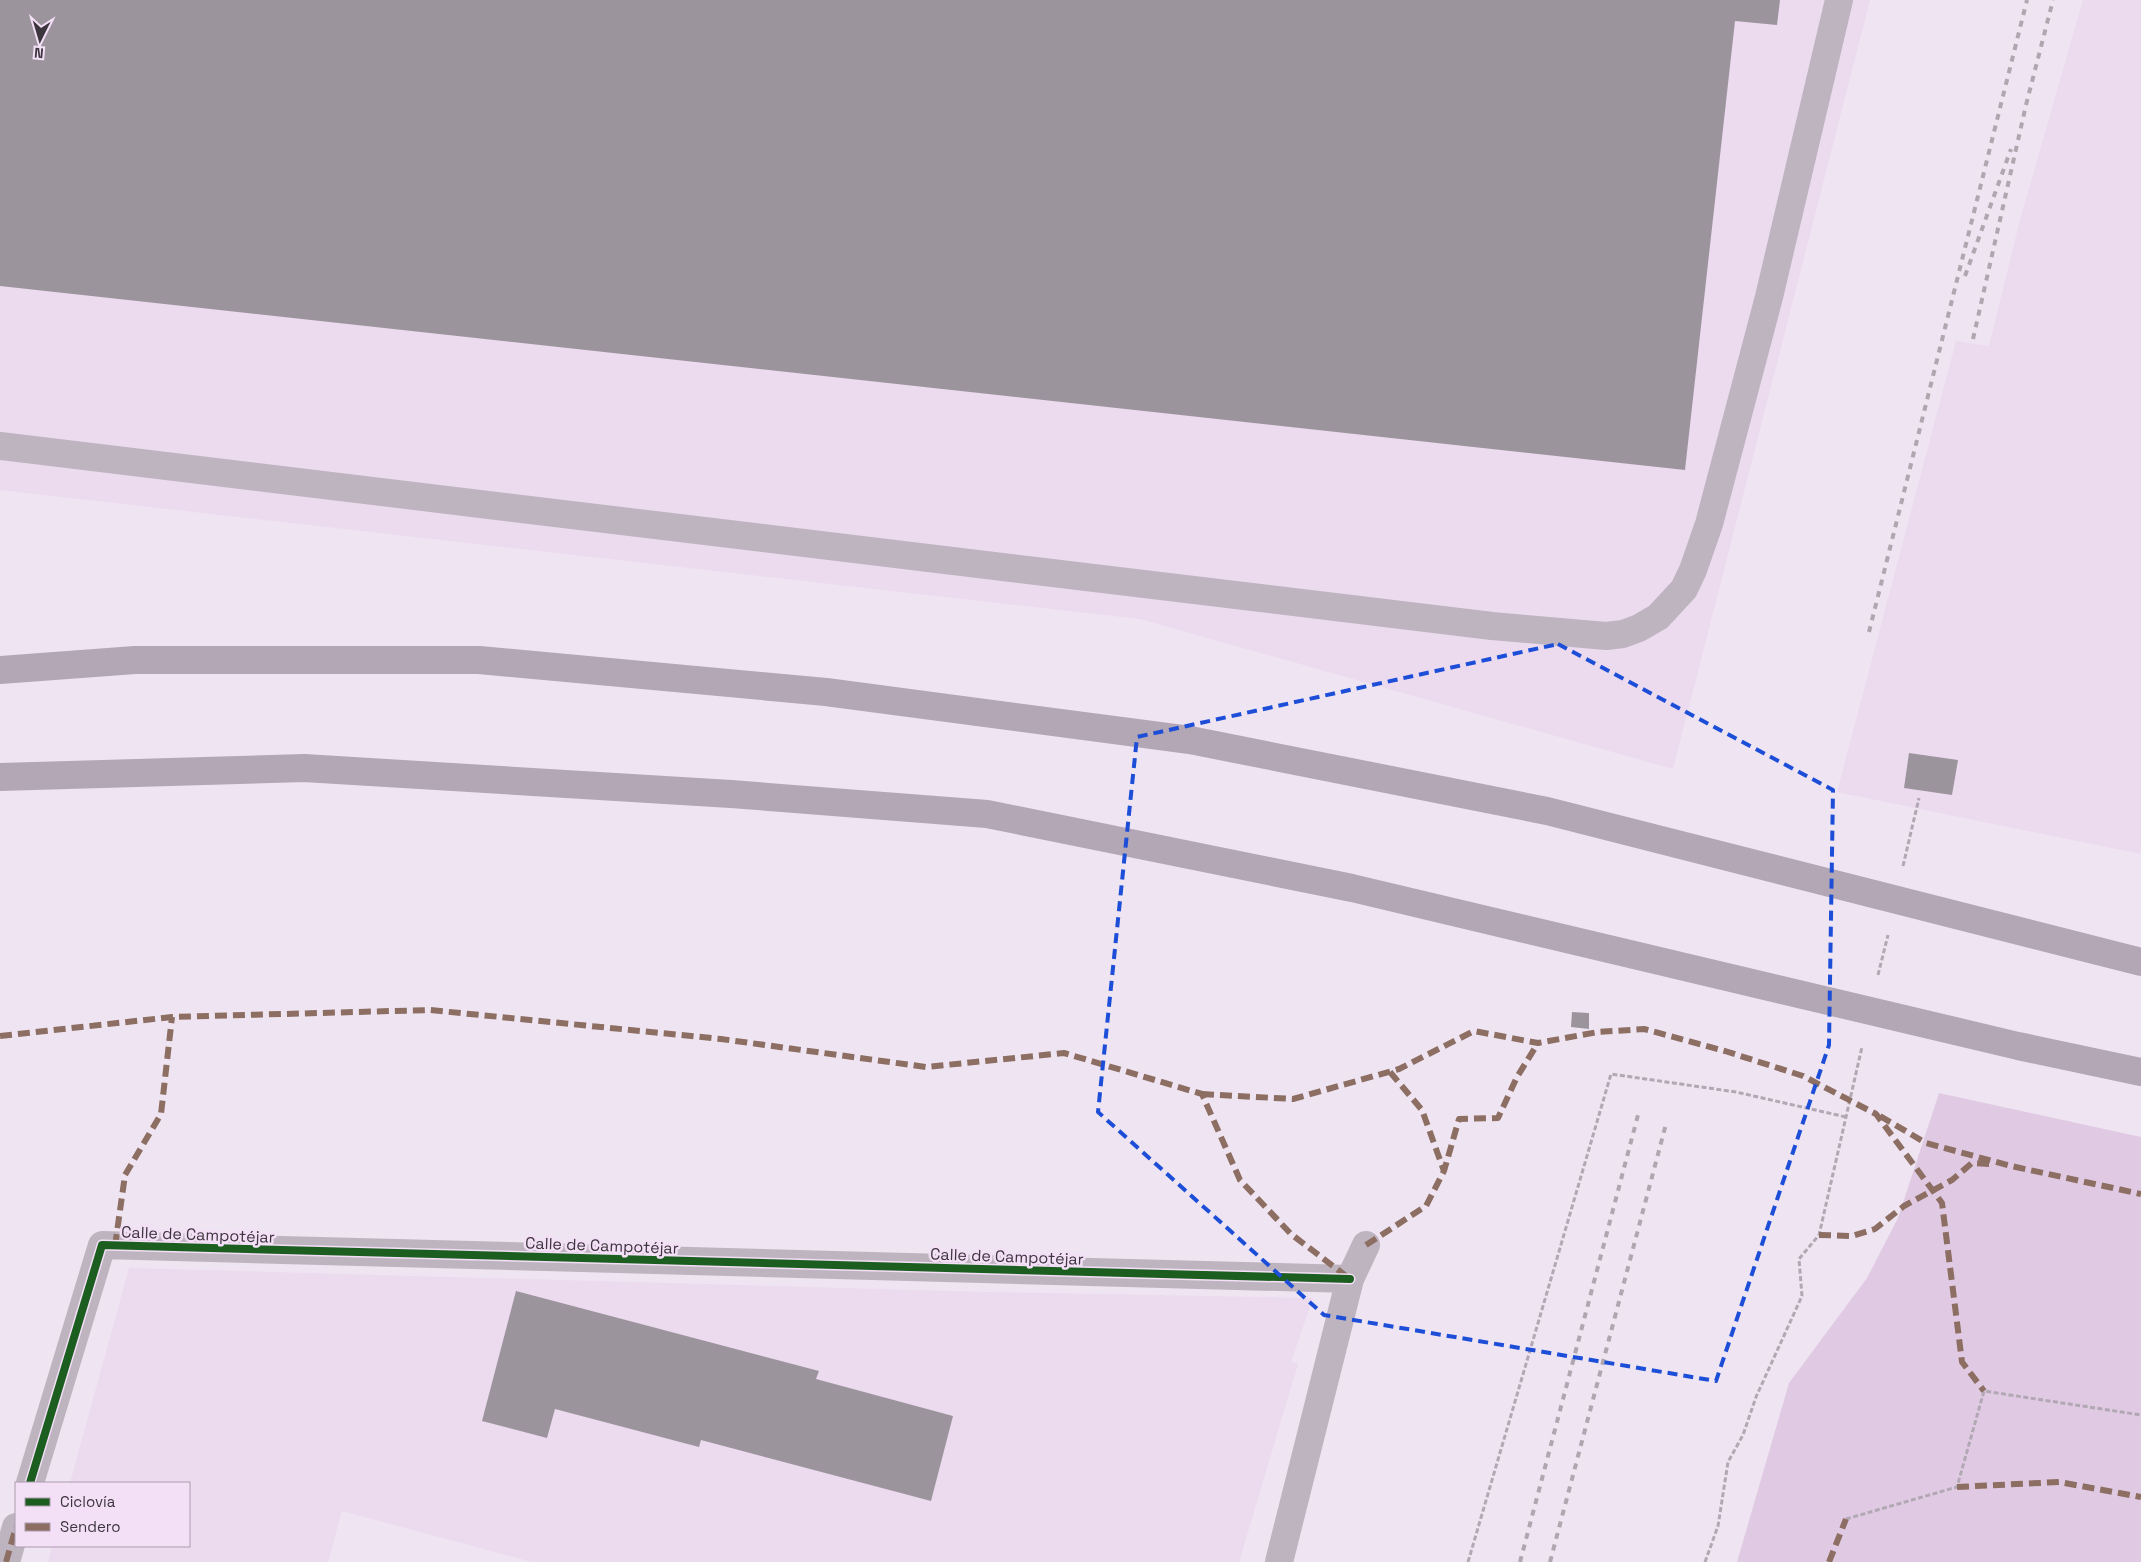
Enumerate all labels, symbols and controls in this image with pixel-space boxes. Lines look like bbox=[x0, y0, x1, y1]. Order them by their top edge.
north arrow bbox=[15, 15, 65, 65]
text: N bbox=[33, 44, 44, 62]
street label: Calle de Campotéjar bbox=[121, 1221, 275, 1248]
street label: Calle de Campotéjar bbox=[525, 1232, 679, 1259]
street label: Calle de Campotéjar bbox=[930, 1243, 1084, 1270]
legend bbox=[15, 1482, 190, 1547]
text: Ciclovía bbox=[60, 1492, 116, 1511]
text: Sendero bbox=[60, 1517, 120, 1536]

